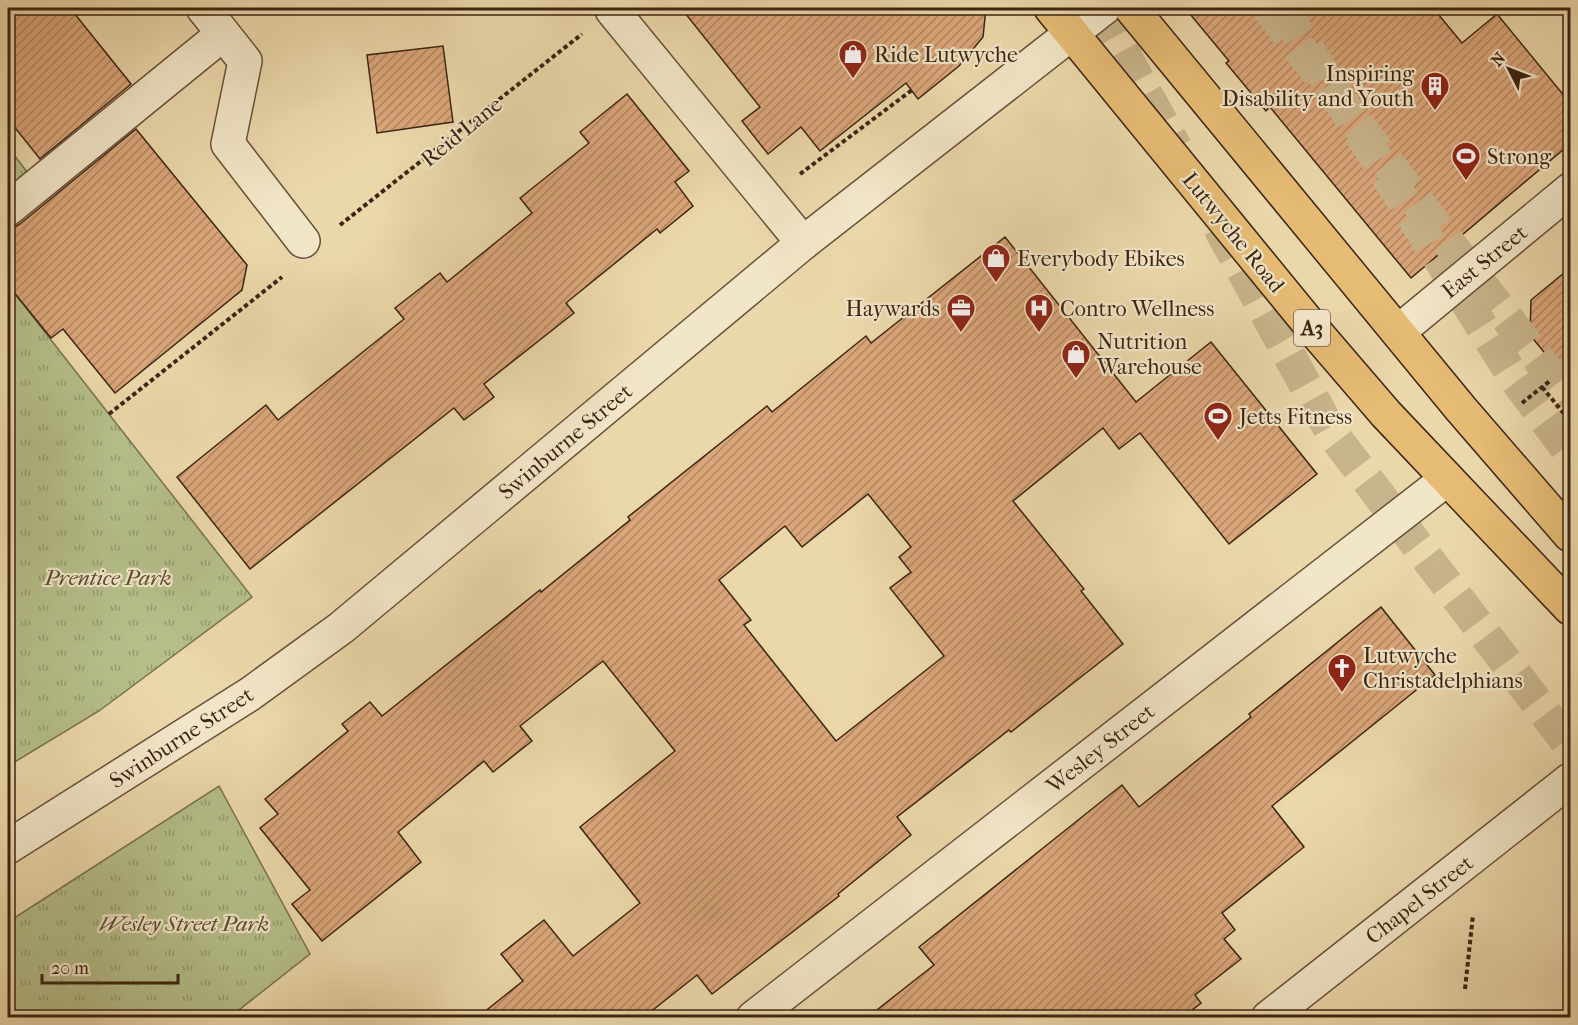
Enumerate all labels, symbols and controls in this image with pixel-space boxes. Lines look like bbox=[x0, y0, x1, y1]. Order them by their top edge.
shop icon: Ride Lutwyche bbox=[837, 38, 869, 80]
north arrow bbox=[1479, 39, 1539, 99]
place label: Ride Lutwyche bbox=[874, 42, 1018, 68]
text: N bbox=[1487, 48, 1510, 70]
place label: Inspiring Disability and Youth bbox=[1222, 61, 1415, 112]
building icon: Inspiring Disability and Youth bbox=[1419, 70, 1451, 112]
street label: Reid Lane bbox=[416, 91, 507, 172]
sports icon: Strong bbox=[1450, 140, 1482, 182]
place label: Strong bbox=[1487, 144, 1551, 170]
street label: Lutwyche Road bbox=[1177, 167, 1290, 299]
street label: East Street bbox=[1437, 219, 1533, 304]
shop icon: Everybody Ebikes bbox=[980, 242, 1012, 284]
place label: Everybody Ebikes bbox=[1017, 246, 1185, 272]
office icon: Haywards bbox=[945, 292, 977, 334]
hospital icon: Contro Wellness bbox=[1023, 292, 1055, 334]
place label: Haywards bbox=[846, 296, 940, 322]
place label: Contro Wellness bbox=[1060, 296, 1214, 322]
road number: A3 bbox=[1294, 310, 1330, 346]
place label: Nutrition Warehouse bbox=[1096, 329, 1202, 380]
shop icon: Nutrition Warehouse bbox=[1060, 338, 1092, 380]
street label: Swinburne Street bbox=[494, 378, 638, 505]
sports icon: Jetts Fitness bbox=[1202, 400, 1234, 442]
place label: Jetts Fitness bbox=[1237, 404, 1352, 430]
park label: Prentice Park bbox=[43, 565, 172, 591]
place label: Lutwyche Christadelphians bbox=[1363, 643, 1523, 694]
church icon: Lutwyche Christadelphians bbox=[1326, 652, 1358, 694]
street label: Swinburne Street bbox=[105, 682, 258, 794]
street label: Wesley Street bbox=[1041, 698, 1160, 800]
street label: Chapel Street bbox=[1361, 850, 1479, 950]
park label: Wesley Street Park bbox=[99, 911, 269, 937]
scale bar bbox=[42, 947, 178, 985]
text: 20 m bbox=[51, 958, 89, 979]

